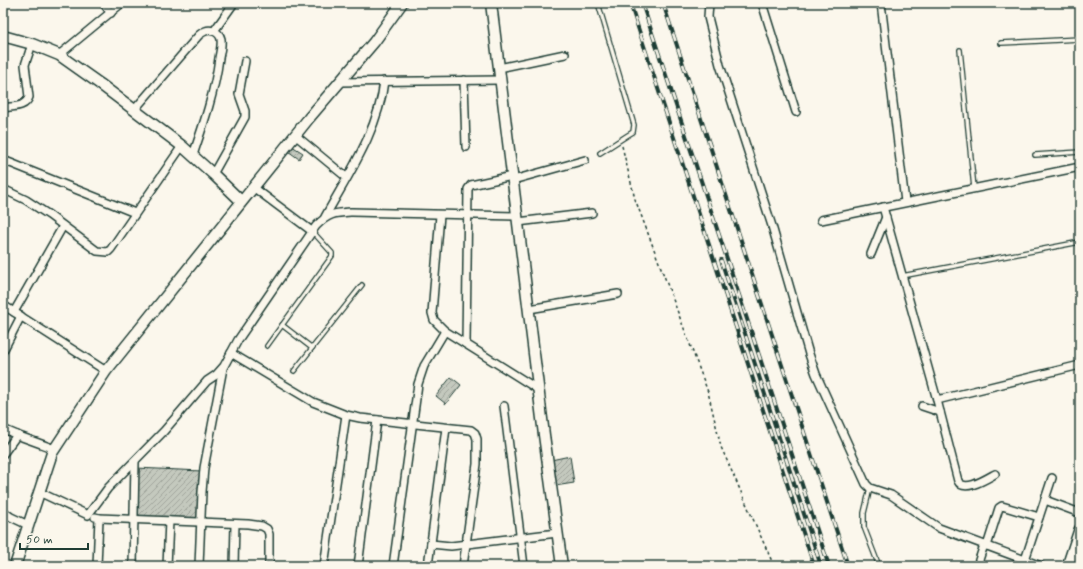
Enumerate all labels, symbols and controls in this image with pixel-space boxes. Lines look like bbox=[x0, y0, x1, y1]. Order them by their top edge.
scale bar bbox=[20, 525, 88, 551]
text: 50 m bbox=[26, 532, 53, 548]

